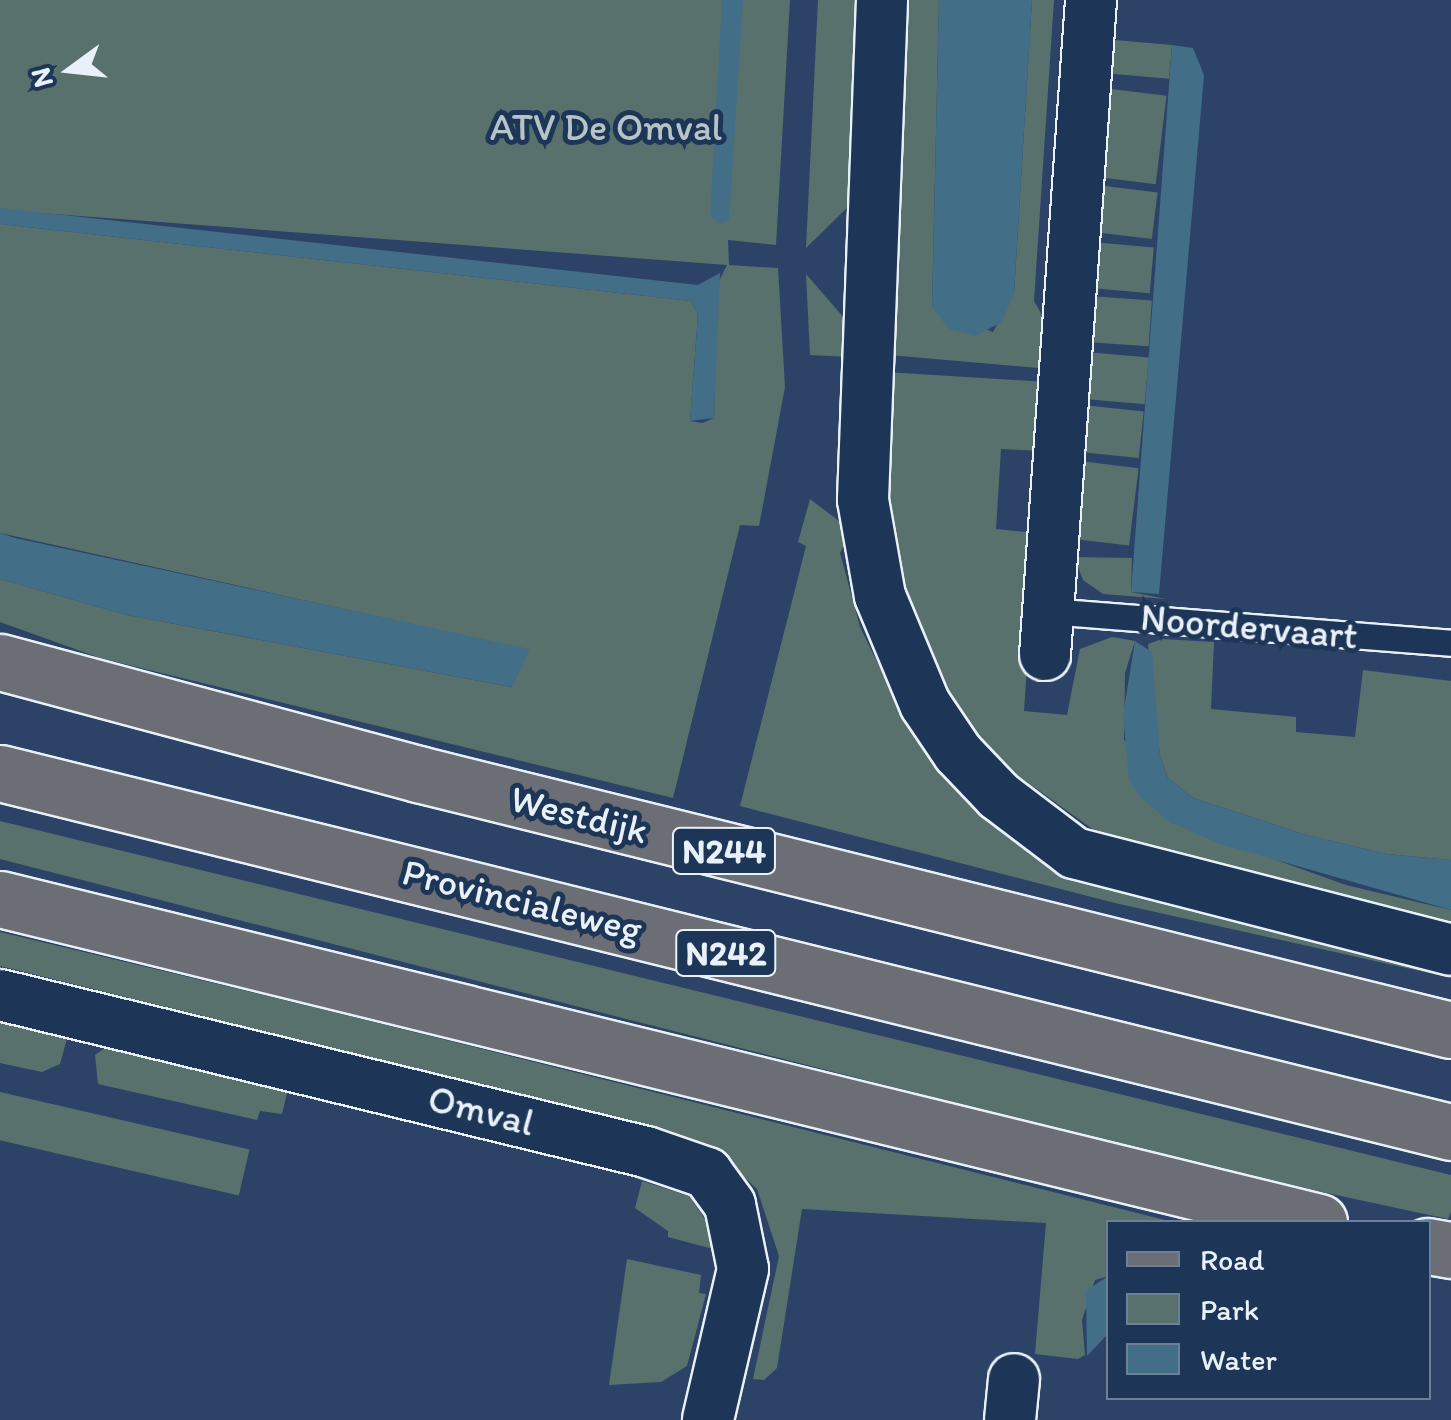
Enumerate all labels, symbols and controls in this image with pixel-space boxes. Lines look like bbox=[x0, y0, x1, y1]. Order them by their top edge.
north arrow bbox=[20, 20, 120, 120]
text: N bbox=[22, 64, 60, 91]
park label: ATV De Omval bbox=[489, 105, 723, 151]
street label: Noordervaart bbox=[1139, 595, 1359, 659]
street label: Westdijk bbox=[506, 776, 652, 854]
road number: N244 bbox=[672, 821, 776, 881]
street label: Provincialeweg bbox=[398, 849, 646, 953]
road number: N242 bbox=[674, 923, 778, 983]
street label: Omval bbox=[423, 1076, 539, 1146]
legend bbox=[1106, 1220, 1431, 1400]
text: Road bbox=[1200, 1241, 1265, 1278]
text: Park bbox=[1200, 1291, 1259, 1328]
text: Water bbox=[1200, 1341, 1277, 1378]

